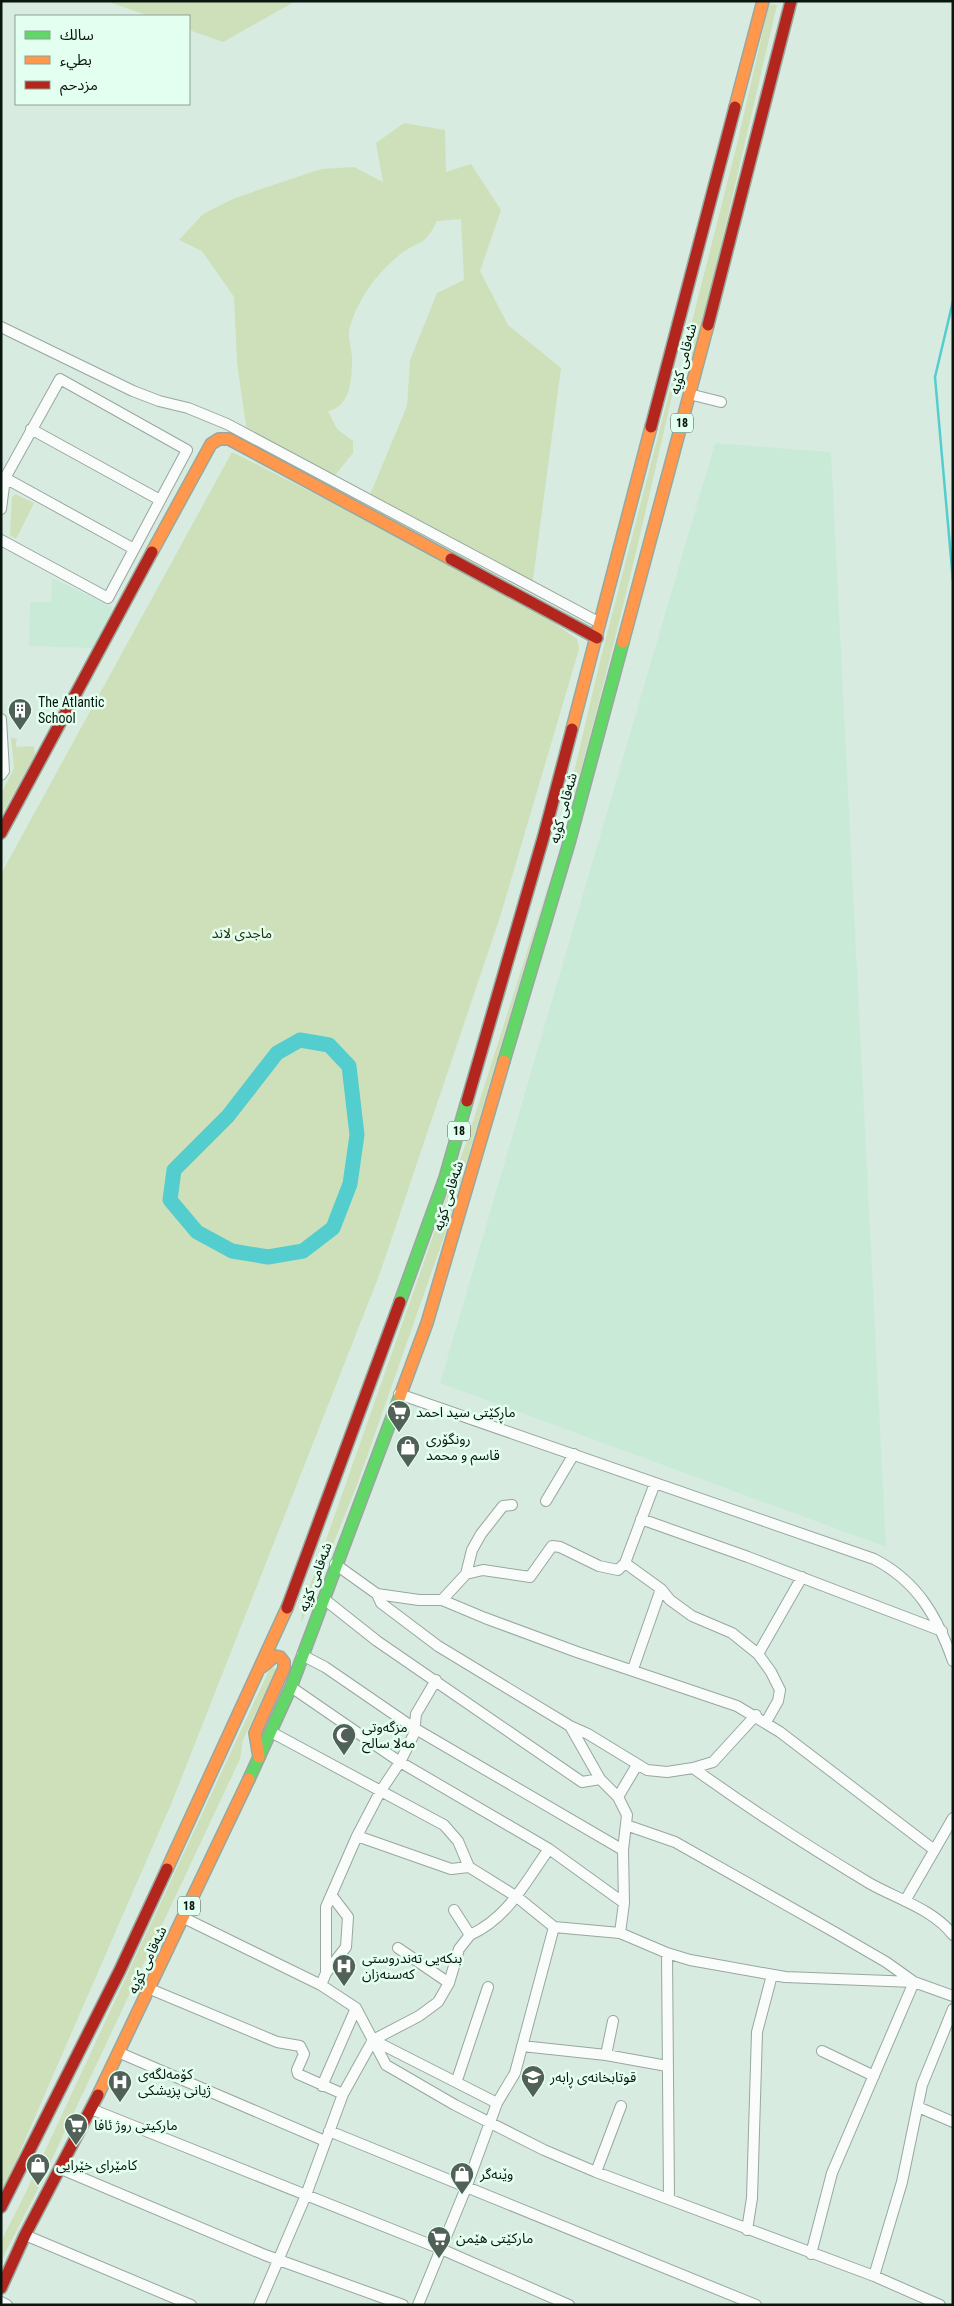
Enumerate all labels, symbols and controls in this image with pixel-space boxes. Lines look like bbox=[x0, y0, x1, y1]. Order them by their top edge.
legend bbox=[15, 15, 190, 105]
text: سالك bbox=[60, 26, 94, 44]
text: بطيء bbox=[60, 51, 92, 71]
text: مزدحم bbox=[60, 76, 98, 96]
street label: شەقامی کۆیە bbox=[666, 322, 700, 396]
road number: 18 bbox=[671, 413, 693, 432]
place label: The Atlantic School bbox=[38, 694, 104, 726]
building icon: The Atlantic School bbox=[7, 697, 33, 731]
street label: شەقامی کۆیە bbox=[546, 771, 581, 845]
park label: ماجدی لاند bbox=[212, 925, 272, 942]
road number: 18 bbox=[448, 1122, 470, 1140]
street label: شەقامی کۆیە bbox=[430, 1159, 467, 1233]
supermarket icon: ماڕکێتی سید احمد bbox=[386, 1399, 412, 1433]
place label: ماڕکێتی سید احمد bbox=[416, 1404, 516, 1424]
place label: رونگۆری قاسم و محمد bbox=[426, 1431, 500, 1466]
shop icon: رونگۆری قاسم و محمد bbox=[395, 1434, 421, 1468]
street label: شەقامی کۆیە bbox=[295, 1540, 336, 1614]
place label: مزگەوتی مەلا سالح bbox=[362, 1719, 415, 1754]
mosque icon: مزگەوتی مەلا سالح bbox=[331, 1722, 357, 1756]
road number: 18 bbox=[178, 1896, 200, 1915]
street label: شەقامی کۆیە bbox=[124, 1924, 170, 1997]
place label: بنکەیی تەندروستی کەسنەزان bbox=[362, 1950, 463, 1983]
hospital icon: بنکەیی تەندروستی کەسنەزان bbox=[331, 1953, 357, 1987]
school or university icon: قوتابخانەی ڕابەر bbox=[520, 2064, 546, 2098]
place label: کۆمەلگەی ژیانی پزیشکی bbox=[138, 2066, 211, 2100]
hospital icon: کۆمەلگەی ژیانی پزیشکی bbox=[107, 2069, 133, 2103]
place label: قوتابخانەی ڕابەر bbox=[549, 2069, 636, 2089]
supermarket icon: ماركيتى روژ ئافا bbox=[63, 2112, 89, 2146]
place label: ماركيتى روژ ئافا bbox=[94, 2117, 178, 2134]
shop icon: كامێرای خێرایی bbox=[25, 2152, 51, 2186]
place label: كامێرای خێرایی bbox=[56, 2157, 138, 2174]
shop icon: وێنەگر bbox=[449, 2161, 475, 2195]
place label: وێنەگر bbox=[479, 2166, 513, 2183]
supermarket icon: مارکێتی هێمن bbox=[426, 2225, 452, 2259]
place label: مارکێتی هێمن bbox=[456, 2230, 533, 2247]

